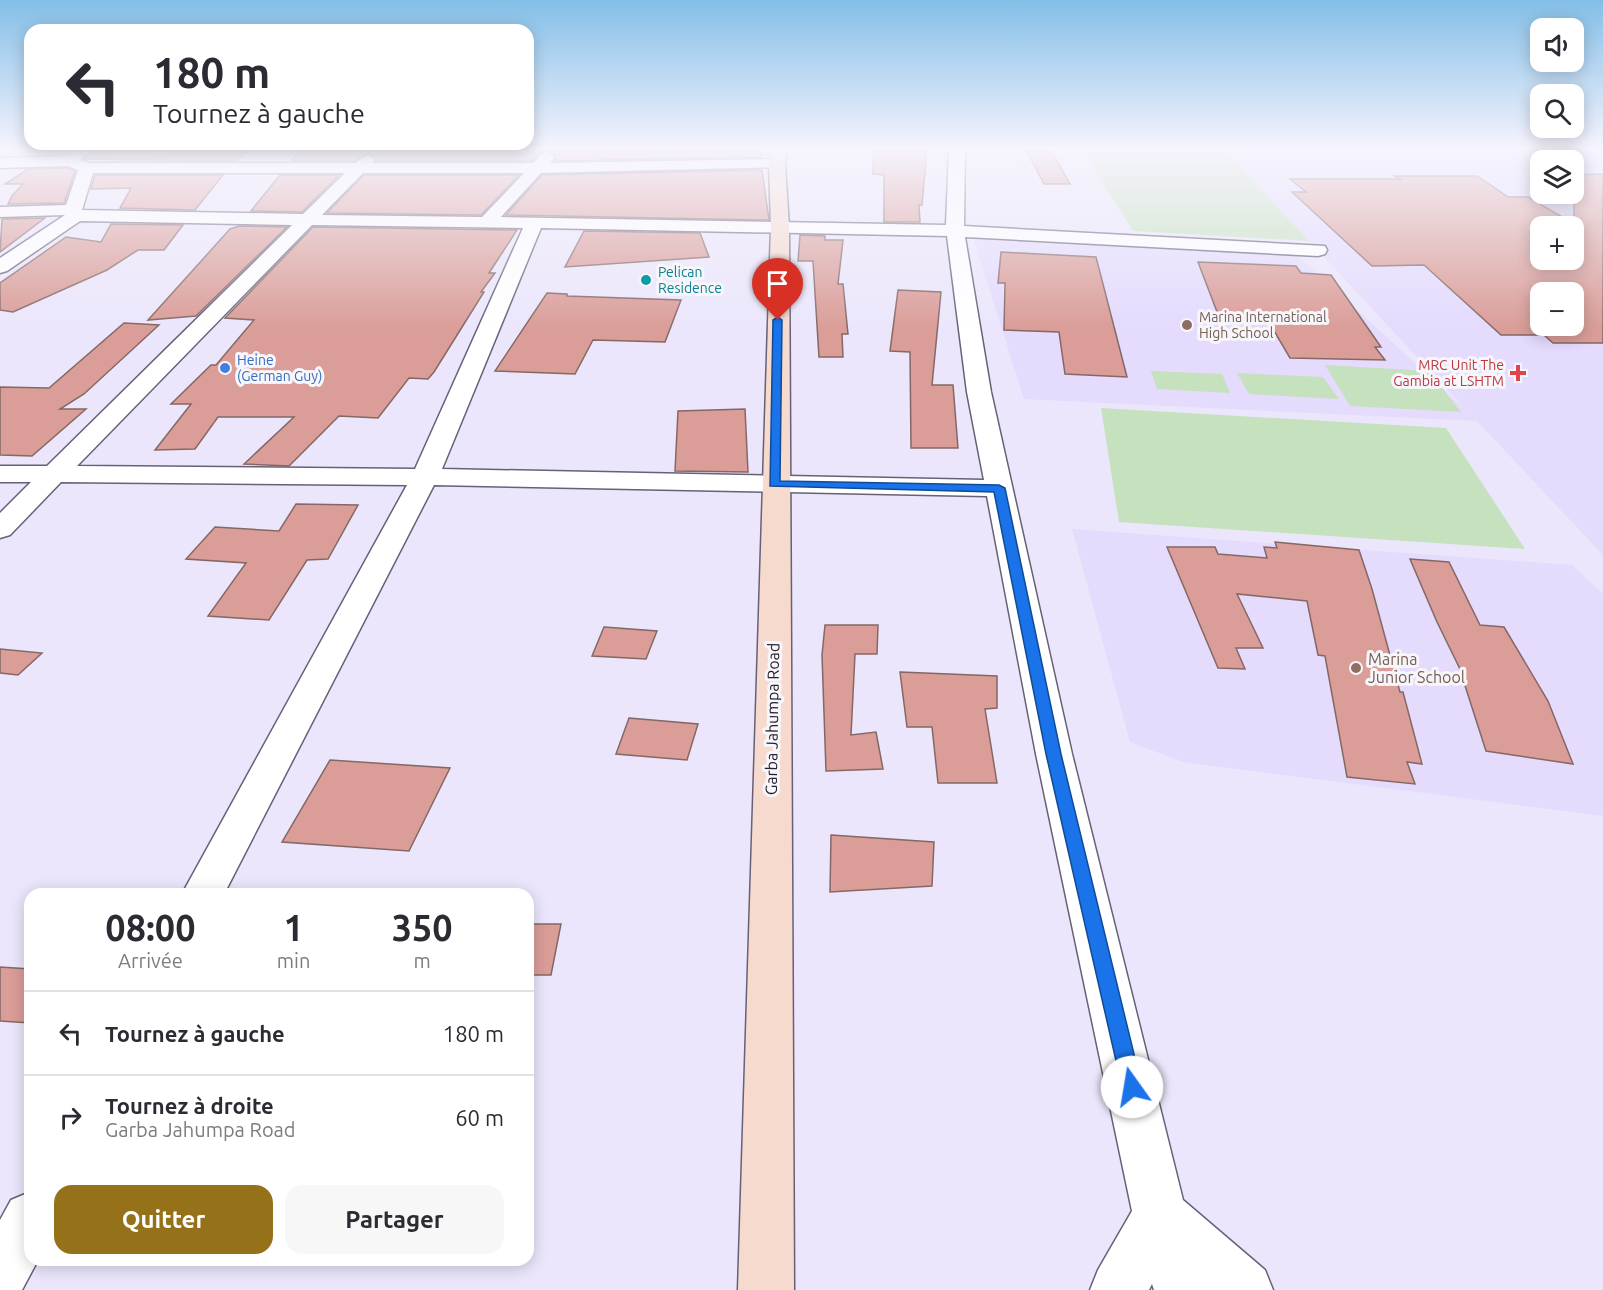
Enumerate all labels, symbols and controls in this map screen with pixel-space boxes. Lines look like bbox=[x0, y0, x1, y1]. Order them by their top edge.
map controls bbox=[1530, 18, 1584, 336]
button: sound bbox=[1530, 18, 1584, 72]
icon: left bbox=[54, 48, 132, 126]
text: 180 m bbox=[153, 49, 270, 96]
button: search bbox=[1530, 84, 1584, 138]
text: Tournez à gauche bbox=[153, 98, 365, 128]
button: layers bbox=[1530, 150, 1584, 204]
button: + bbox=[1530, 216, 1584, 270]
pin bbox=[752, 258, 803, 320]
place label: Pelican Residence bbox=[658, 264, 722, 296]
icon: arrive bbox=[761, 267, 794, 300]
marker: Pelican Residence bbox=[639, 273, 653, 287]
button: − bbox=[1530, 282, 1584, 336]
place label: Marina International High School bbox=[1199, 309, 1327, 341]
marker: Marina International High School bbox=[1180, 318, 1194, 332]
place label: Heine (German Guy) bbox=[237, 352, 322, 384]
place label: MRC Unit The Gambia at LSHTM bbox=[1393, 357, 1504, 389]
marker: Heine (German Guy) bbox=[218, 361, 232, 375]
marker: MRC Unit The Gambia at LSHTM bbox=[1509, 364, 1527, 382]
street label: Garba Jahumpa Road bbox=[762, 643, 782, 795]
place label: Marina Junior School bbox=[1368, 650, 1465, 686]
marker: Marina Junior School bbox=[1349, 661, 1363, 675]
text: 08:00 bbox=[105, 907, 195, 948]
text: 1 bbox=[283, 907, 304, 948]
text: 350 bbox=[392, 907, 453, 948]
text: Arrivée bbox=[118, 949, 183, 972]
text: min bbox=[277, 949, 310, 972]
text: m bbox=[414, 949, 431, 972]
icon: left bbox=[54, 1017, 87, 1050]
text: Tournez à gauche bbox=[105, 1021, 285, 1046]
text: 180 m bbox=[443, 1021, 504, 1046]
position arrow bbox=[1100, 1055, 1164, 1119]
text: Tournez à droite bbox=[105, 1093, 274, 1118]
icon: right bbox=[54, 1101, 87, 1134]
text: 60 m bbox=[455, 1105, 504, 1130]
text: Garba Jahumpa Road bbox=[105, 1118, 296, 1141]
button: Quitter bbox=[54, 1185, 273, 1254]
button: Partager bbox=[285, 1185, 504, 1254]

